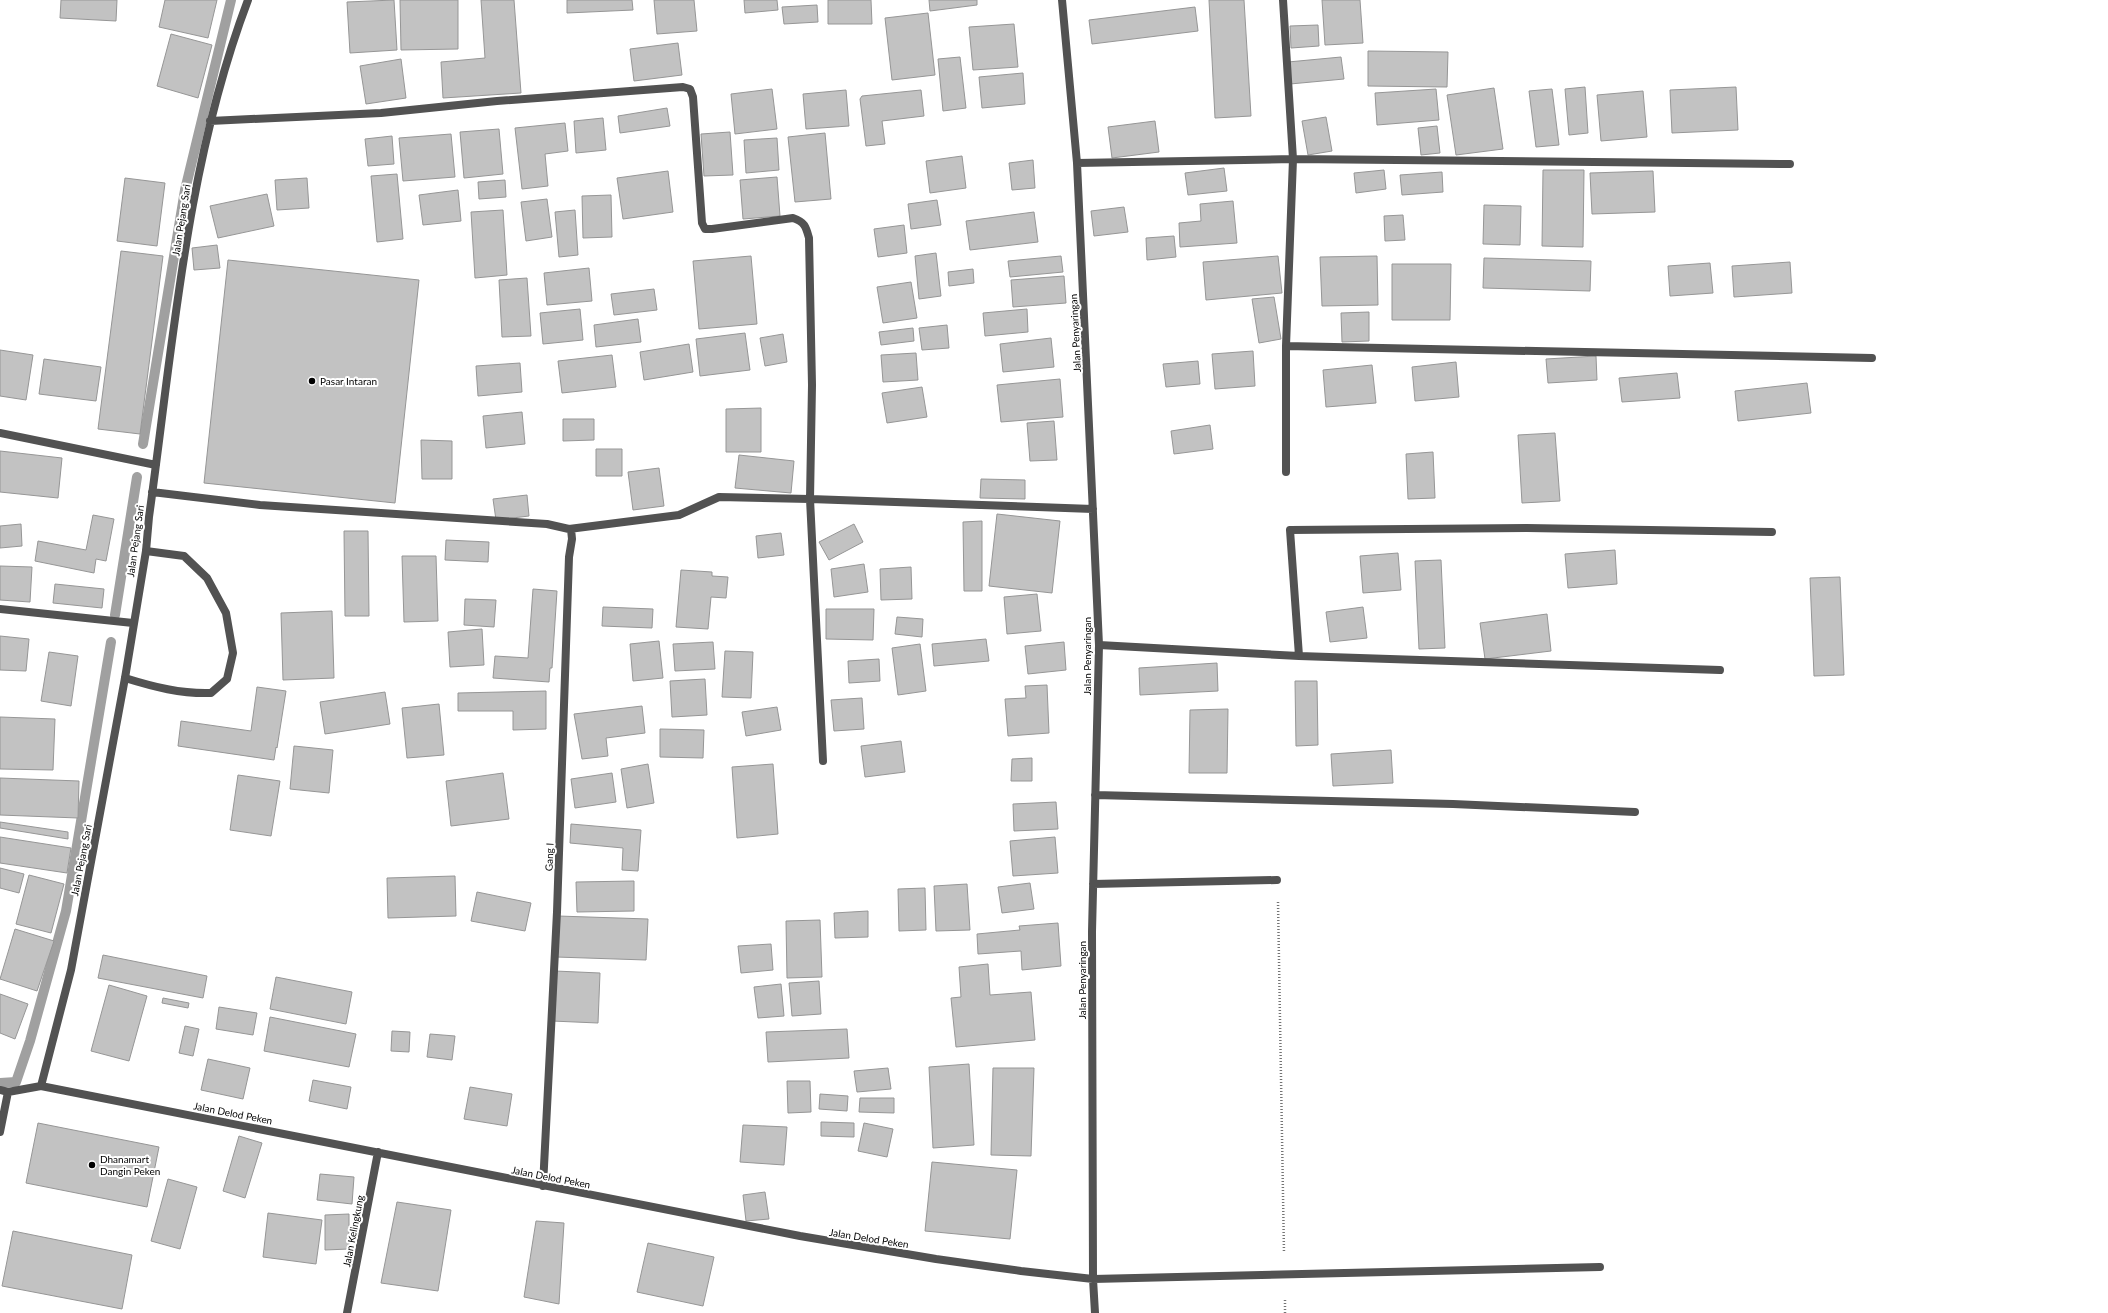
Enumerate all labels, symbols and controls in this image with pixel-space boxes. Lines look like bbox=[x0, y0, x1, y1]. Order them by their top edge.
street label: Jalan Pejang Sari bbox=[169, 183, 193, 257]
street label: Jalan Penyaringan bbox=[1067, 294, 1083, 372]
place label: Pasar Intaran bbox=[320, 375, 377, 387]
marker: Pasar Intaran bbox=[307, 376, 317, 386]
street label: Jalan Pejang Sari bbox=[124, 504, 146, 578]
street label: Jalan Penyaringan bbox=[1081, 617, 1093, 695]
street label: Jalan Pejang Sari bbox=[68, 823, 94, 897]
street label: Gang I bbox=[543, 843, 555, 871]
street label: Jalan Penyaringan bbox=[1076, 941, 1088, 1019]
street label: Jalan Delod Peken bbox=[193, 1099, 273, 1127]
place label: Dhanamart Dangin Peken bbox=[100, 1153, 160, 1177]
marker: Dhanamart Dangin Peken bbox=[87, 1160, 97, 1170]
street label: Jalan Delod Peken bbox=[511, 1163, 591, 1191]
street label: Jalan Kelingkung bbox=[340, 1194, 366, 1268]
street label: Jalan Delod Peken bbox=[828, 1226, 910, 1250]

